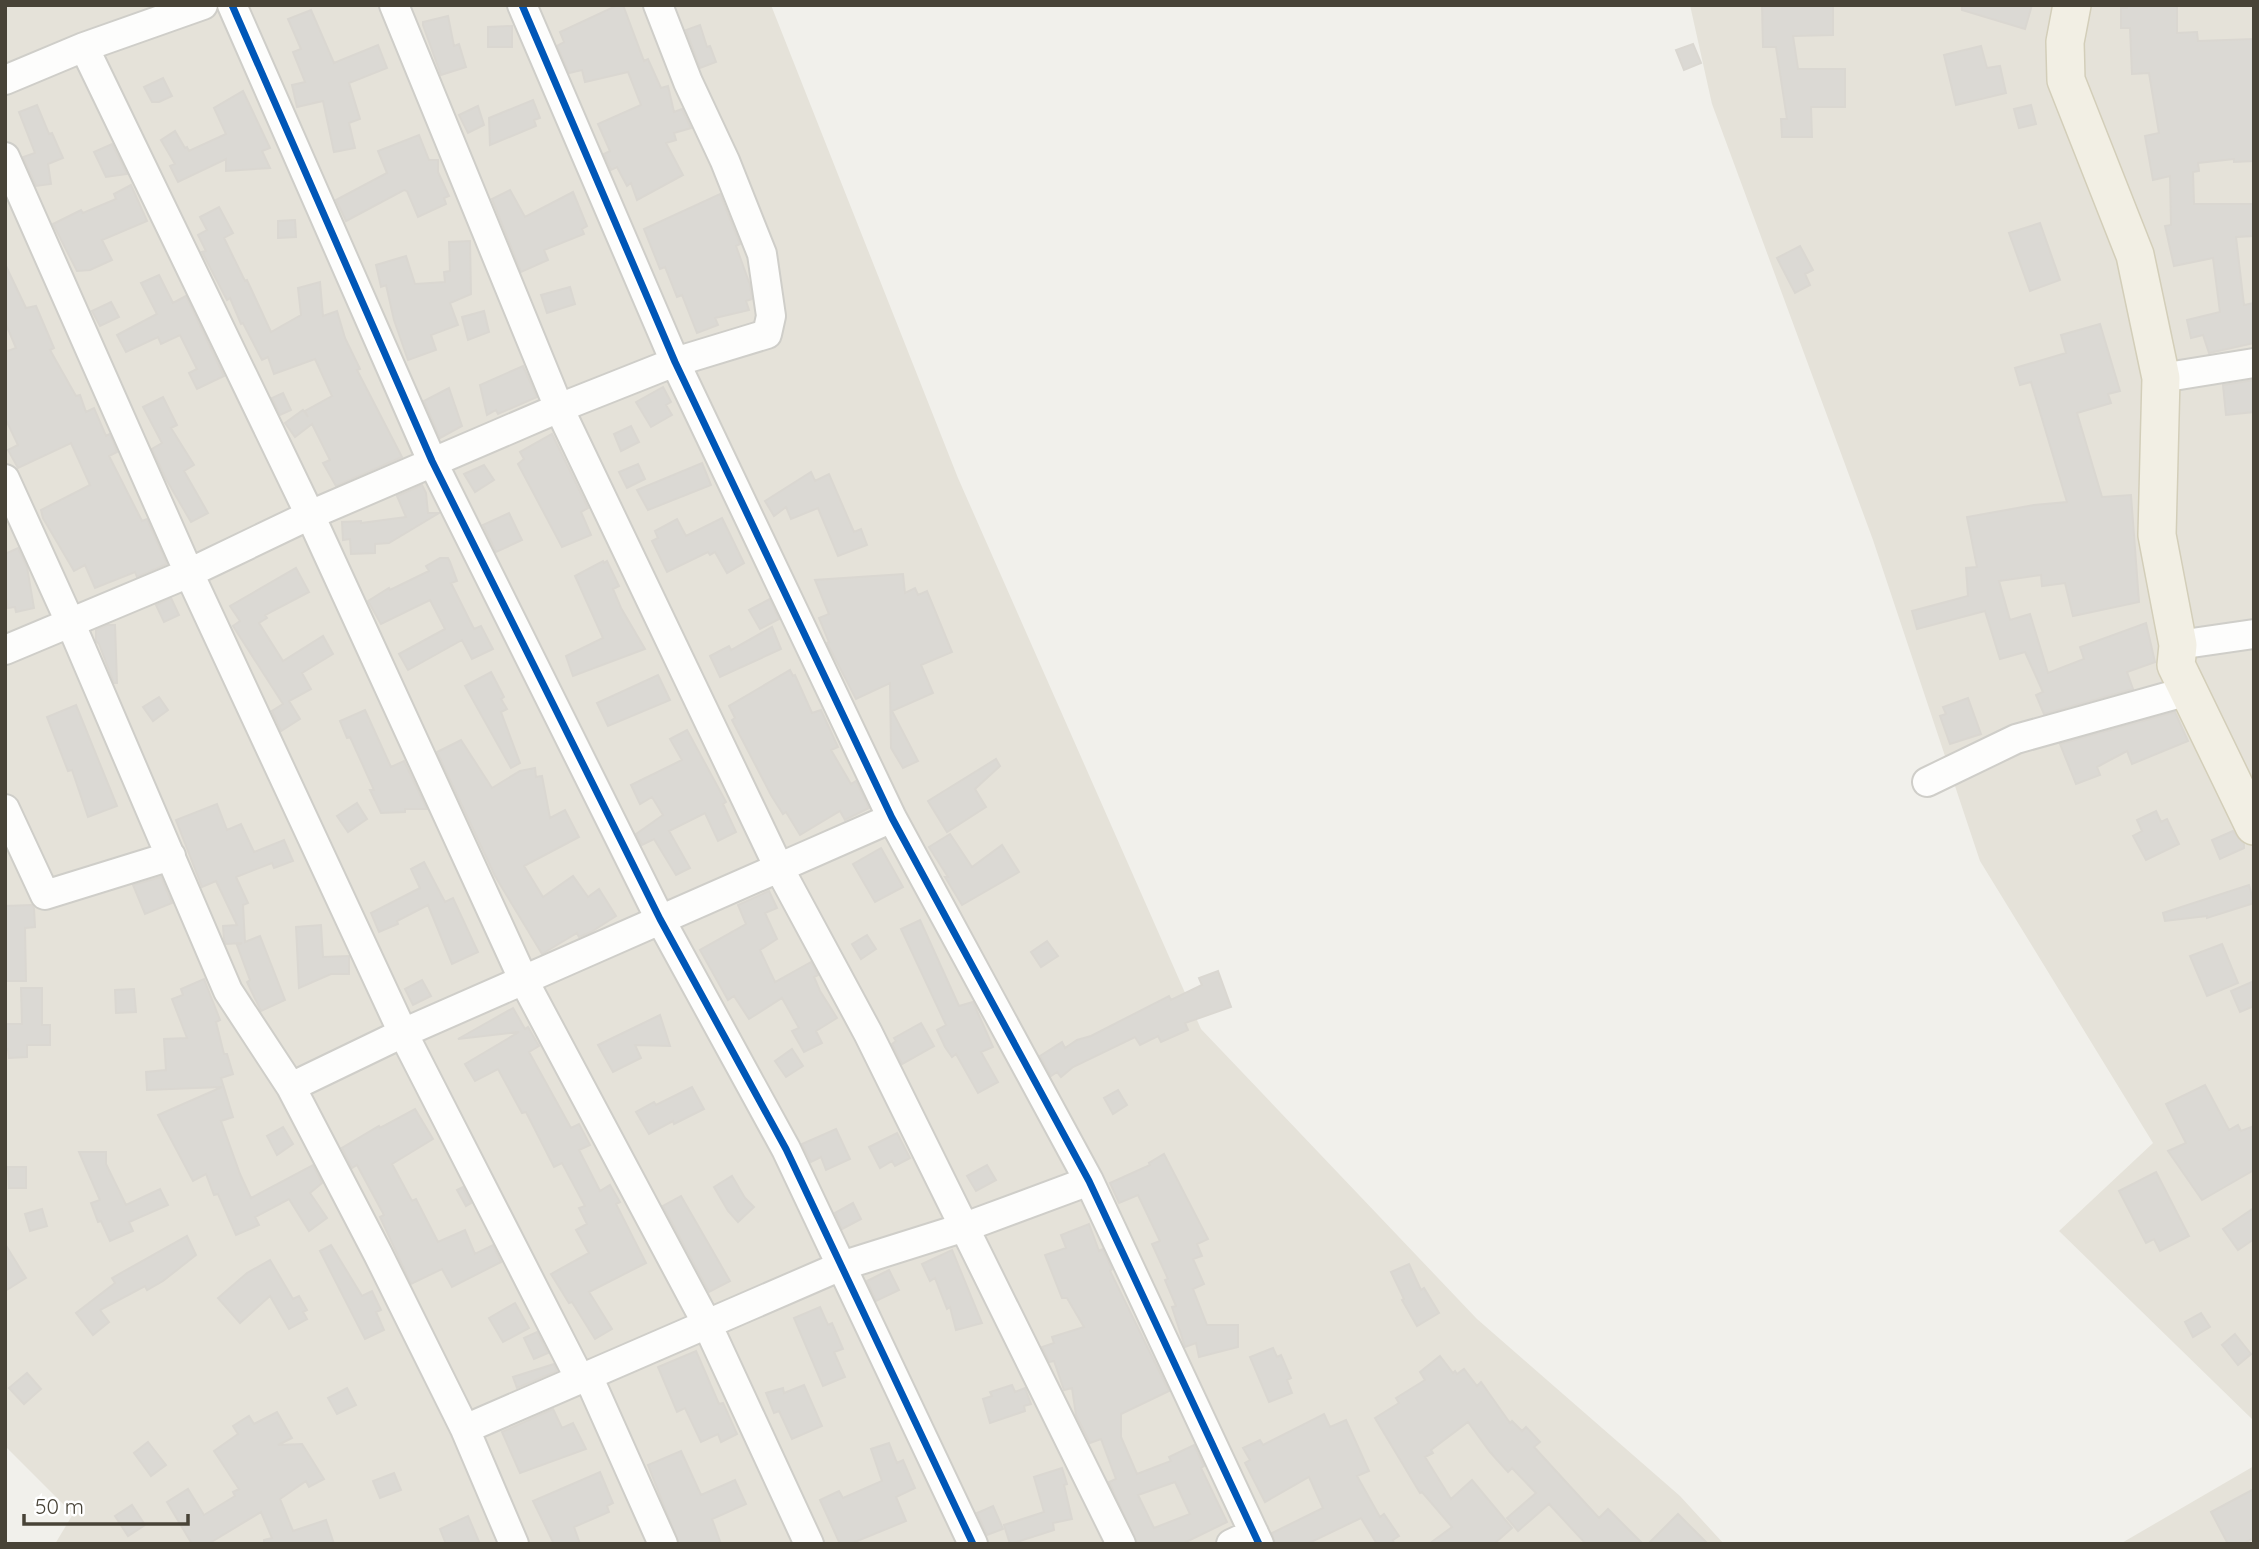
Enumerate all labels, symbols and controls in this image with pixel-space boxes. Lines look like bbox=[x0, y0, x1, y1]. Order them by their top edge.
scale bar bbox=[24, 1482, 189, 1526]
text: 50 m bbox=[35, 1493, 84, 1519]

